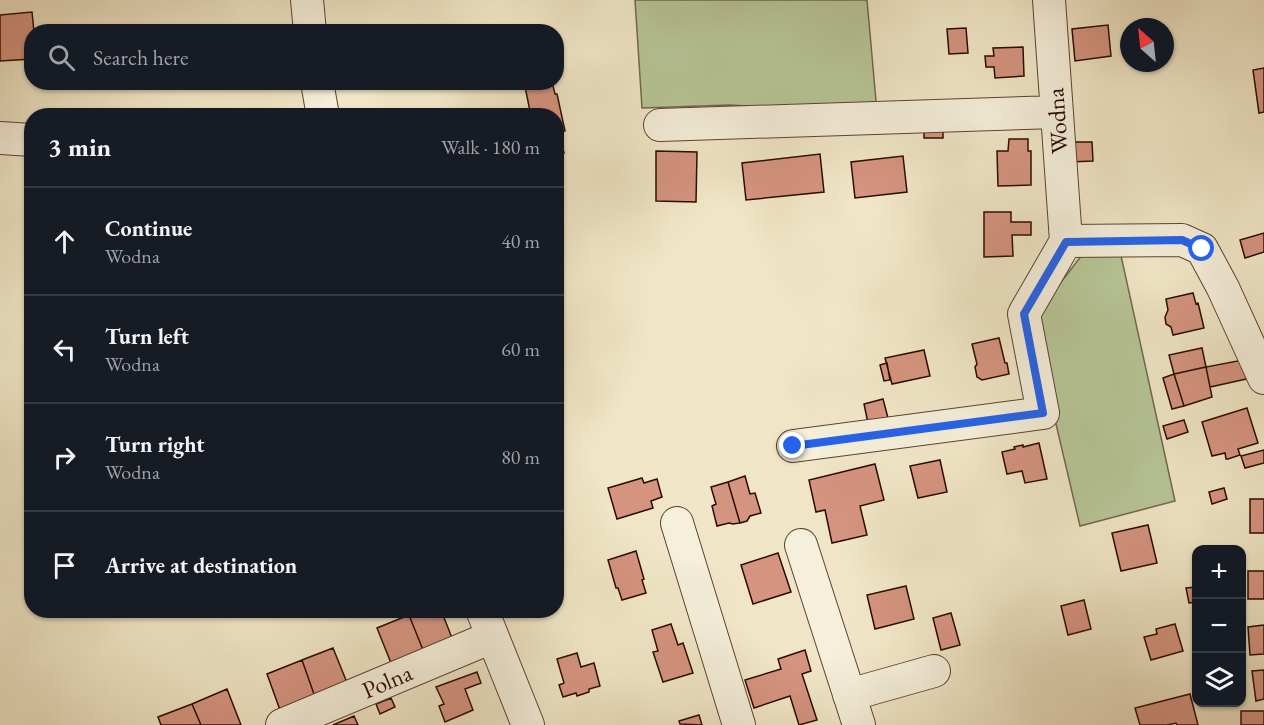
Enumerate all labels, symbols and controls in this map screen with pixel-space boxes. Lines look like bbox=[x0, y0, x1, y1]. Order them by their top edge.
north arrow bbox=[1120, 18, 1174, 72]
search box bbox=[24, 24, 564, 90]
icon: search bbox=[45, 41, 78, 74]
text: Search here bbox=[93, 43, 188, 72]
street label: Wodna bbox=[1039, 87, 1075, 155]
text: 3 min bbox=[48, 130, 111, 164]
text: Walk · 180 m bbox=[441, 134, 540, 160]
text: Continue bbox=[105, 214, 192, 243]
icon: ahead bbox=[48, 225, 81, 258]
text: 40 m bbox=[501, 228, 540, 254]
route start bbox=[1188, 235, 1214, 261]
text: Wodna bbox=[105, 243, 160, 269]
text: Turn left bbox=[105, 322, 189, 351]
icon: left bbox=[48, 333, 81, 366]
text: 60 m bbox=[501, 336, 540, 362]
text: Wodna bbox=[105, 351, 160, 377]
text: Turn right bbox=[105, 430, 204, 459]
route end bbox=[779, 432, 805, 458]
icon: right bbox=[48, 441, 81, 474]
text: 80 m bbox=[501, 444, 540, 470]
text: Wodna bbox=[105, 459, 160, 485]
map controls bbox=[1192, 545, 1246, 707]
button: + bbox=[1192, 545, 1246, 599]
icon: arrive bbox=[48, 549, 81, 582]
text: Arrive at destination bbox=[105, 551, 297, 580]
button: − bbox=[1192, 599, 1246, 653]
button: layers bbox=[1192, 653, 1246, 707]
street label: Polna bbox=[357, 656, 417, 705]

